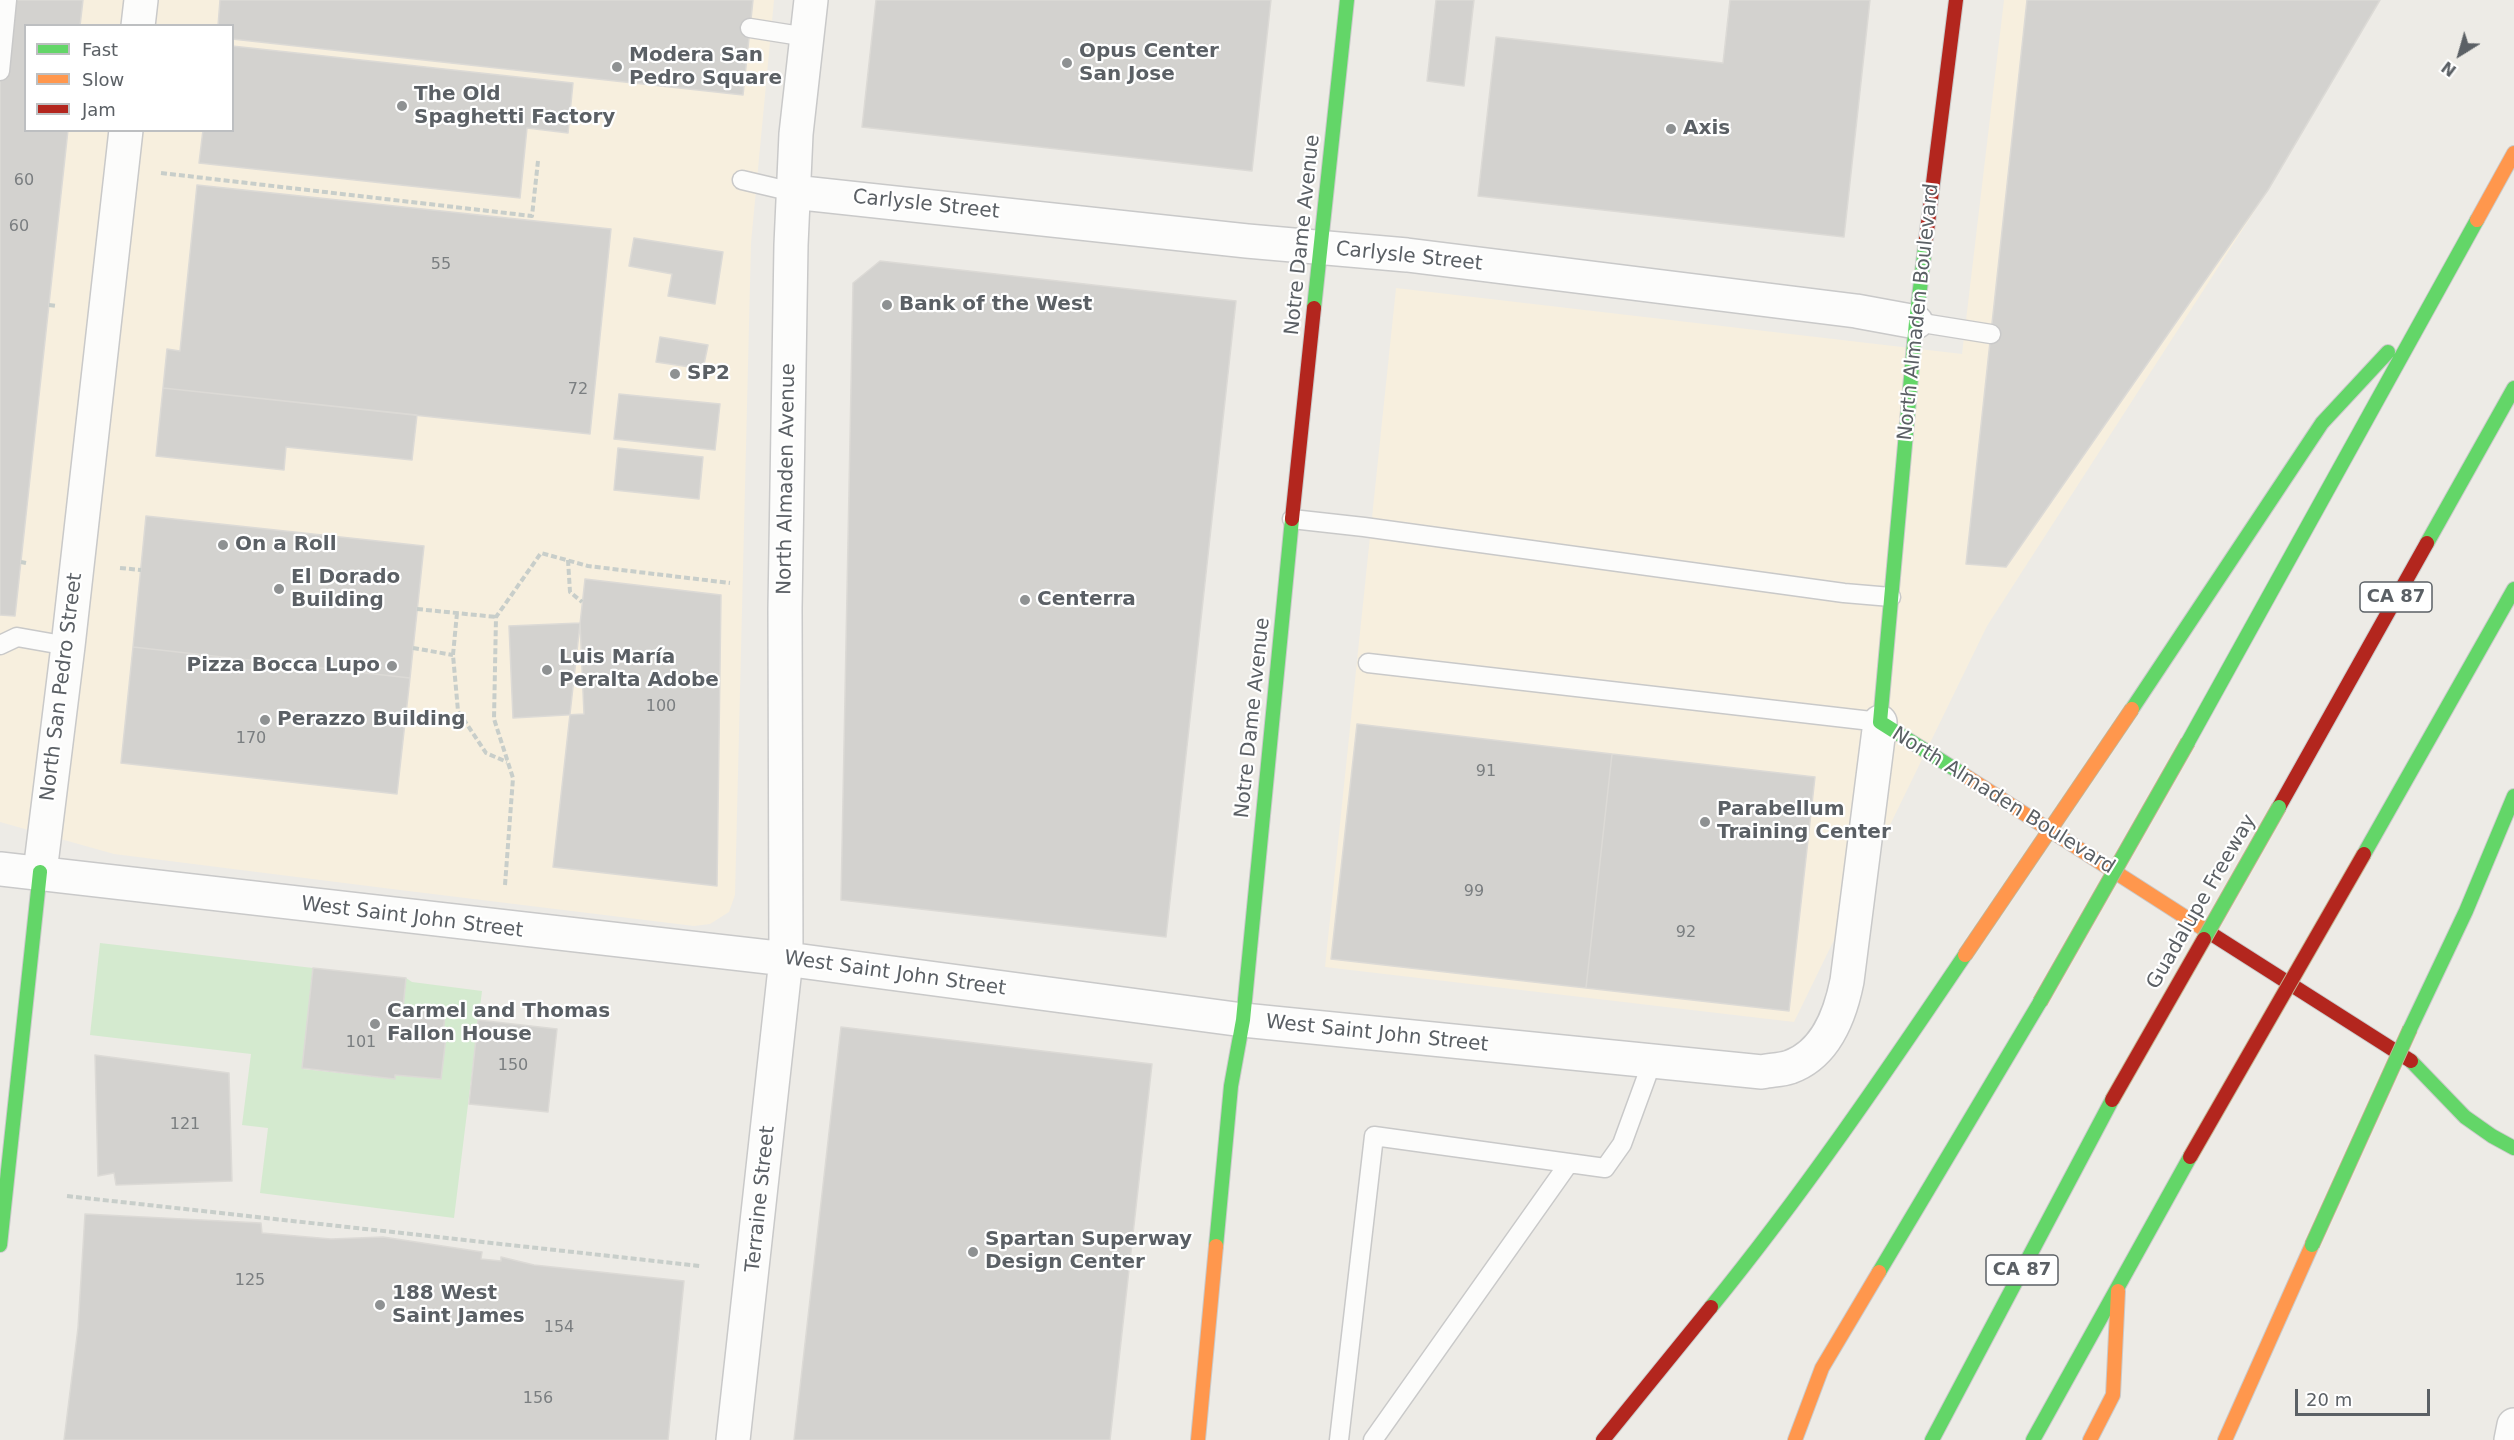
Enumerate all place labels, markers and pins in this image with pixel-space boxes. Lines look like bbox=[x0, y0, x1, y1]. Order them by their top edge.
place label: Opus Center San Jose bbox=[1079, 40, 1219, 87]
place label: Modera San Pedro Square bbox=[629, 44, 782, 91]
marker: Opus Center San Jose bbox=[1060, 56, 1074, 70]
marker: Modera San Pedro Square bbox=[610, 60, 624, 74]
place label: The Old Spaghetti Factory bbox=[414, 83, 615, 130]
marker: The Old Spaghetti Factory bbox=[395, 99, 409, 113]
place label: Axis bbox=[1683, 117, 1730, 141]
marker: Axis bbox=[1664, 122, 1678, 136]
place label: Bank of the West bbox=[899, 293, 1092, 317]
marker: Bank of the West bbox=[880, 298, 894, 312]
place label: SP2 bbox=[687, 362, 730, 386]
marker: SP2 bbox=[668, 367, 682, 381]
place label: On a Roll bbox=[235, 533, 337, 557]
marker: On a Roll bbox=[216, 538, 230, 552]
place label: El Dorado Building bbox=[291, 566, 400, 613]
marker: El Dorado Building bbox=[272, 582, 286, 596]
place label: Centerra bbox=[1037, 588, 1136, 612]
marker: Centerra bbox=[1018, 593, 1032, 607]
place label: Luis María Peralta Adobe bbox=[559, 646, 719, 693]
place label: Pizza Bocca Lupo bbox=[187, 654, 380, 678]
marker: Pizza Bocca Lupo bbox=[385, 659, 399, 673]
marker: Luis María Peralta Adobe bbox=[540, 663, 554, 677]
place label: Perazzo Building bbox=[277, 708, 465, 732]
marker: Perazzo Building bbox=[258, 713, 272, 727]
place label: Parabellum Training Center bbox=[1717, 798, 1891, 845]
marker: Parabellum Training Center bbox=[1698, 815, 1712, 829]
place label: Carmel and Thomas Fallon House bbox=[387, 1000, 610, 1047]
marker: Carmel and Thomas Fallon House bbox=[368, 1017, 382, 1031]
place label: Spartan Superway Design Center bbox=[985, 1228, 1192, 1275]
marker: Spartan Superway Design Center bbox=[966, 1245, 980, 1259]
place label: 188 West Saint James bbox=[392, 1282, 525, 1329]
marker: 188 West Saint James bbox=[373, 1298, 387, 1312]

